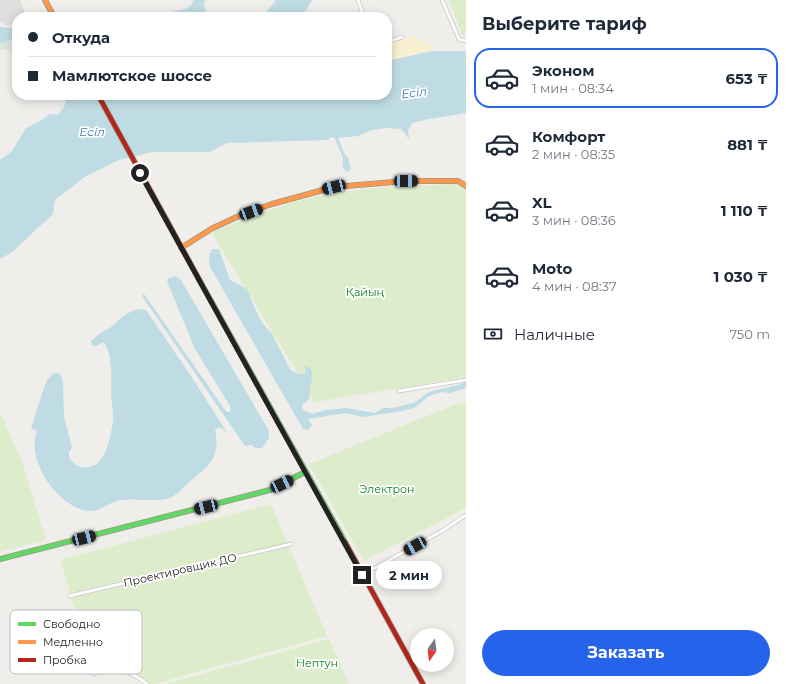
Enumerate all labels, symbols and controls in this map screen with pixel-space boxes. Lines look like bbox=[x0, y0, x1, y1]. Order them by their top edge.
text: Выберите тариф bbox=[482, 13, 647, 35]
text: Откуда bbox=[52, 28, 110, 47]
icon: car bbox=[484, 60, 520, 96]
text: Эконом bbox=[532, 61, 594, 80]
text: Мамлютское шоссе bbox=[52, 66, 212, 85]
text: 653 ₸ bbox=[726, 69, 768, 88]
text: 1 мин · 08:34 bbox=[532, 80, 614, 96]
water label: Есіл bbox=[400, 83, 428, 102]
water label: Есіл bbox=[79, 124, 105, 139]
icon: car bbox=[484, 126, 520, 162]
text: Комфорт bbox=[532, 127, 605, 146]
text: 881 ₸ bbox=[727, 135, 768, 154]
text: 2 мин · 08:35 bbox=[532, 146, 615, 162]
route start bbox=[131, 164, 149, 182]
car bbox=[394, 175, 418, 187]
car bbox=[321, 178, 347, 196]
icon: car bbox=[484, 192, 520, 228]
text: XL bbox=[532, 193, 551, 212]
text: 1 110 ₸ bbox=[721, 201, 768, 220]
car bbox=[238, 202, 264, 222]
text: 3 мин · 08:36 bbox=[532, 212, 616, 228]
icon: car bbox=[484, 258, 520, 294]
text: Moto bbox=[532, 259, 572, 278]
text: 1 030 ₸ bbox=[714, 267, 768, 286]
text: 4 мин · 08:37 bbox=[532, 278, 617, 294]
park label: Қайың bbox=[346, 285, 385, 299]
icon: cash bbox=[482, 323, 504, 345]
text: Наличные bbox=[514, 325, 595, 344]
text: 750 m bbox=[729, 326, 770, 342]
car bbox=[269, 473, 295, 495]
park label: Электрон bbox=[360, 482, 414, 496]
car bbox=[193, 498, 219, 516]
car bbox=[71, 529, 97, 547]
car bbox=[402, 535, 428, 557]
street label: Проектировщик ДО bbox=[122, 550, 238, 590]
callout: 2 мин bbox=[376, 561, 442, 589]
route end bbox=[353, 566, 371, 584]
text: 2 мин bbox=[389, 567, 429, 583]
legend bbox=[10, 610, 142, 674]
text: Свободно bbox=[43, 617, 100, 631]
north arrow bbox=[410, 628, 454, 672]
map controls bbox=[410, 628, 454, 672]
button: Заказать bbox=[482, 630, 770, 676]
text: Медленно bbox=[43, 635, 103, 649]
text: Пробка bbox=[43, 653, 87, 667]
park label: Нептун bbox=[296, 656, 338, 670]

